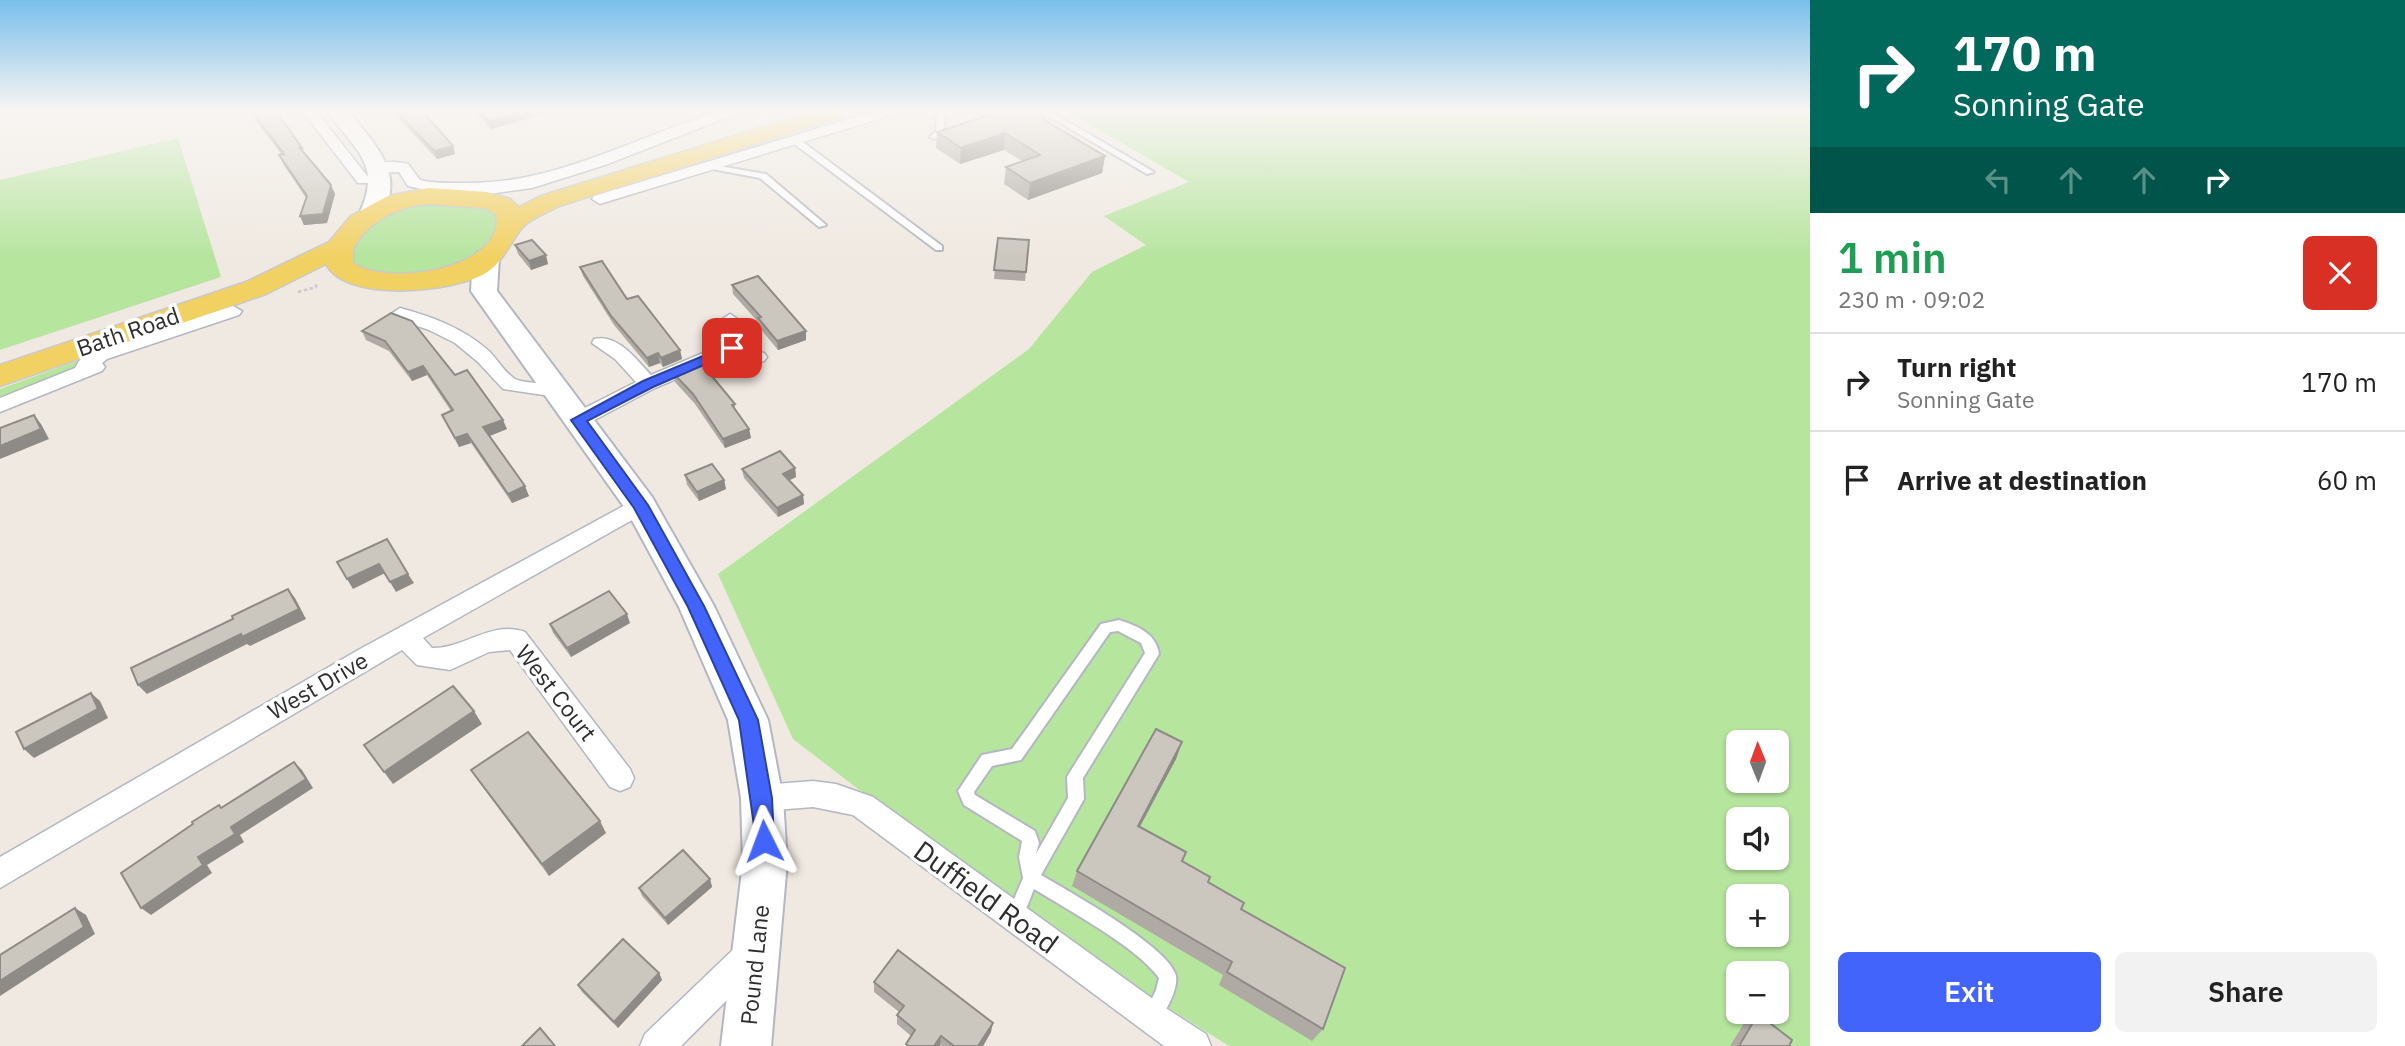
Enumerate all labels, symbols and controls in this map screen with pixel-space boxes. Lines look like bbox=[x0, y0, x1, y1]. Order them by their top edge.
text: 170 m bbox=[1953, 21, 2097, 84]
icon: right bbox=[1838, 28, 1929, 119]
text: Sonning Gate bbox=[1953, 83, 2145, 125]
icon: left bbox=[1979, 161, 2017, 199]
icon: ahead bbox=[2052, 161, 2090, 199]
icon: ahead bbox=[2125, 161, 2163, 199]
icon: right bbox=[2198, 161, 2236, 199]
text: 1 min bbox=[1838, 230, 1947, 285]
button: close bbox=[2303, 236, 2377, 310]
text: 230 m · 09:02 bbox=[1838, 284, 1985, 314]
street label: Bath Road bbox=[72, 299, 183, 363]
pin bbox=[702, 318, 762, 378]
icon: arrive bbox=[713, 329, 751, 367]
text: Turn right bbox=[1897, 350, 2016, 384]
icon: right bbox=[1838, 363, 1876, 401]
text: 170 m bbox=[2301, 365, 2377, 399]
text: Sonning Gate bbox=[1897, 384, 2035, 414]
icon: arrive bbox=[1838, 461, 1876, 499]
text: Arrive at destination bbox=[1897, 463, 2147, 497]
text: 60 m bbox=[2317, 463, 2377, 497]
street label: West Court bbox=[510, 638, 604, 747]
street label: West Drive bbox=[262, 644, 373, 726]
north arrow bbox=[1726, 730, 1788, 793]
map controls bbox=[1726, 730, 1789, 1024]
position arrow bbox=[727, 804, 801, 878]
button: sound bbox=[1726, 807, 1789, 870]
street label: Duffield Road bbox=[907, 832, 1066, 961]
button: + bbox=[1726, 884, 1789, 947]
street label: Pound Lane bbox=[733, 903, 775, 1026]
button: Exit bbox=[1838, 952, 2101, 1032]
button: Share bbox=[2115, 952, 2377, 1032]
button: − bbox=[1726, 961, 1789, 1024]

